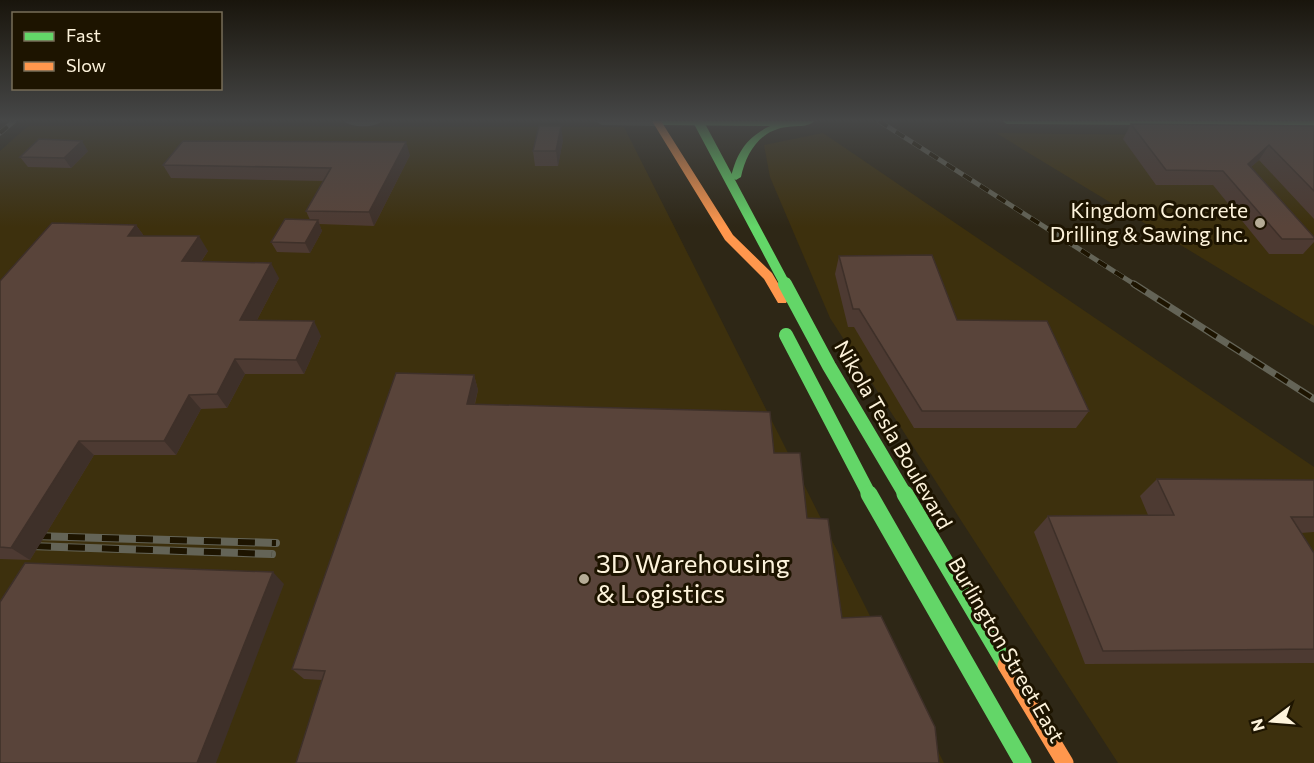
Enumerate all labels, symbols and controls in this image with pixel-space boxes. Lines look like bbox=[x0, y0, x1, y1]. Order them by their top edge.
legend bbox=[12, 12, 222, 90]
text: Fast bbox=[66, 24, 101, 46]
text: Slow bbox=[66, 54, 106, 76]
place label: Kingdom Concrete Drilling & Sawing Inc. bbox=[1050, 197, 1248, 246]
marker: Kingdom Concrete Drilling & Sawing Inc. bbox=[1253, 216, 1267, 230]
street label: Nikola Tesla Boulevard bbox=[830, 336, 959, 533]
place label: 3D Warehousing & Logistics bbox=[596, 547, 790, 608]
street label: Burlington Street East bbox=[944, 552, 1071, 746]
marker: 3D Warehousing & Logistics bbox=[577, 572, 591, 586]
north arrow bbox=[1242, 691, 1302, 751]
text: N bbox=[1246, 717, 1268, 734]

